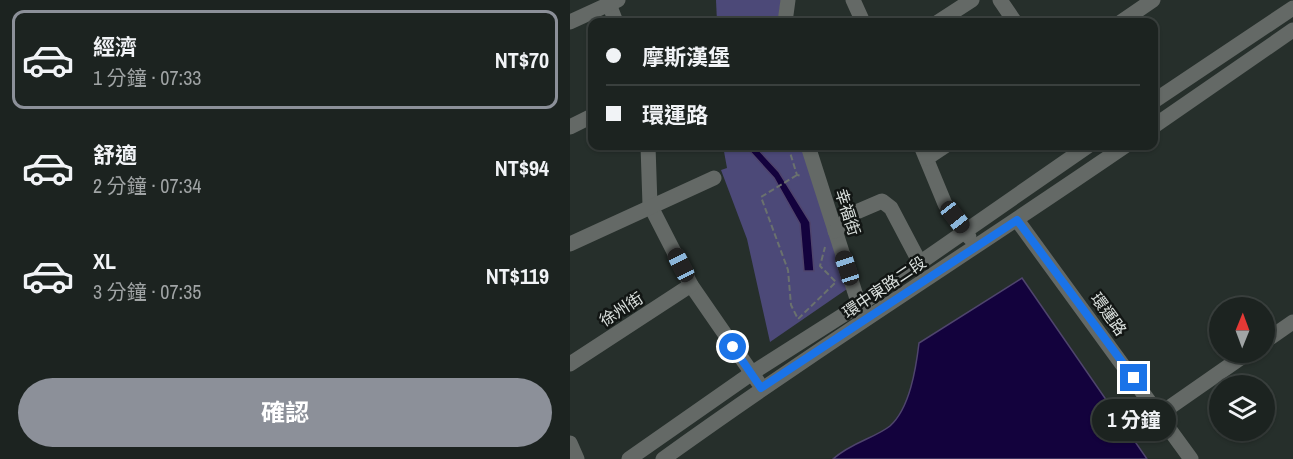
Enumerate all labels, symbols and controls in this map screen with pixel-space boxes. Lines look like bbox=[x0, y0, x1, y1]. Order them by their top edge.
text: 經濟 bbox=[93, 32, 137, 62]
icon: car bbox=[21, 33, 75, 87]
text: 摩斯漢堡 bbox=[642, 42, 730, 72]
text: NT$70 bbox=[495, 45, 549, 75]
text: 1 分鐘 · 07:33 bbox=[93, 64, 201, 91]
text: 環運路 bbox=[642, 100, 708, 130]
text: 舒適 bbox=[93, 140, 137, 170]
icon: car bbox=[21, 141, 75, 195]
text: NT$94 bbox=[495, 153, 549, 183]
text: 2 分鐘 · 07:34 bbox=[93, 172, 201, 199]
street label: 幸福街 bbox=[830, 186, 866, 238]
car bbox=[937, 197, 973, 237]
car bbox=[665, 245, 697, 285]
text: XL bbox=[93, 246, 116, 276]
car bbox=[833, 248, 861, 288]
icon: car bbox=[21, 249, 75, 303]
street label: 環中東路二段 bbox=[838, 251, 930, 323]
text: NT$119 bbox=[486, 261, 549, 291]
text: 3 分鐘 · 07:35 bbox=[93, 278, 201, 305]
street label: 徐州街 bbox=[595, 287, 647, 331]
street label: 環運路 bbox=[1086, 288, 1132, 340]
north arrow bbox=[1209, 297, 1275, 363]
map controls bbox=[1209, 297, 1275, 441]
route start bbox=[719, 333, 746, 360]
route end bbox=[1120, 364, 1147, 391]
button: layers bbox=[1209, 375, 1275, 441]
button: 確認 bbox=[18, 378, 552, 447]
callout: 1 分鐘 bbox=[1092, 399, 1176, 441]
text: 1 分鐘 bbox=[1107, 406, 1161, 433]

